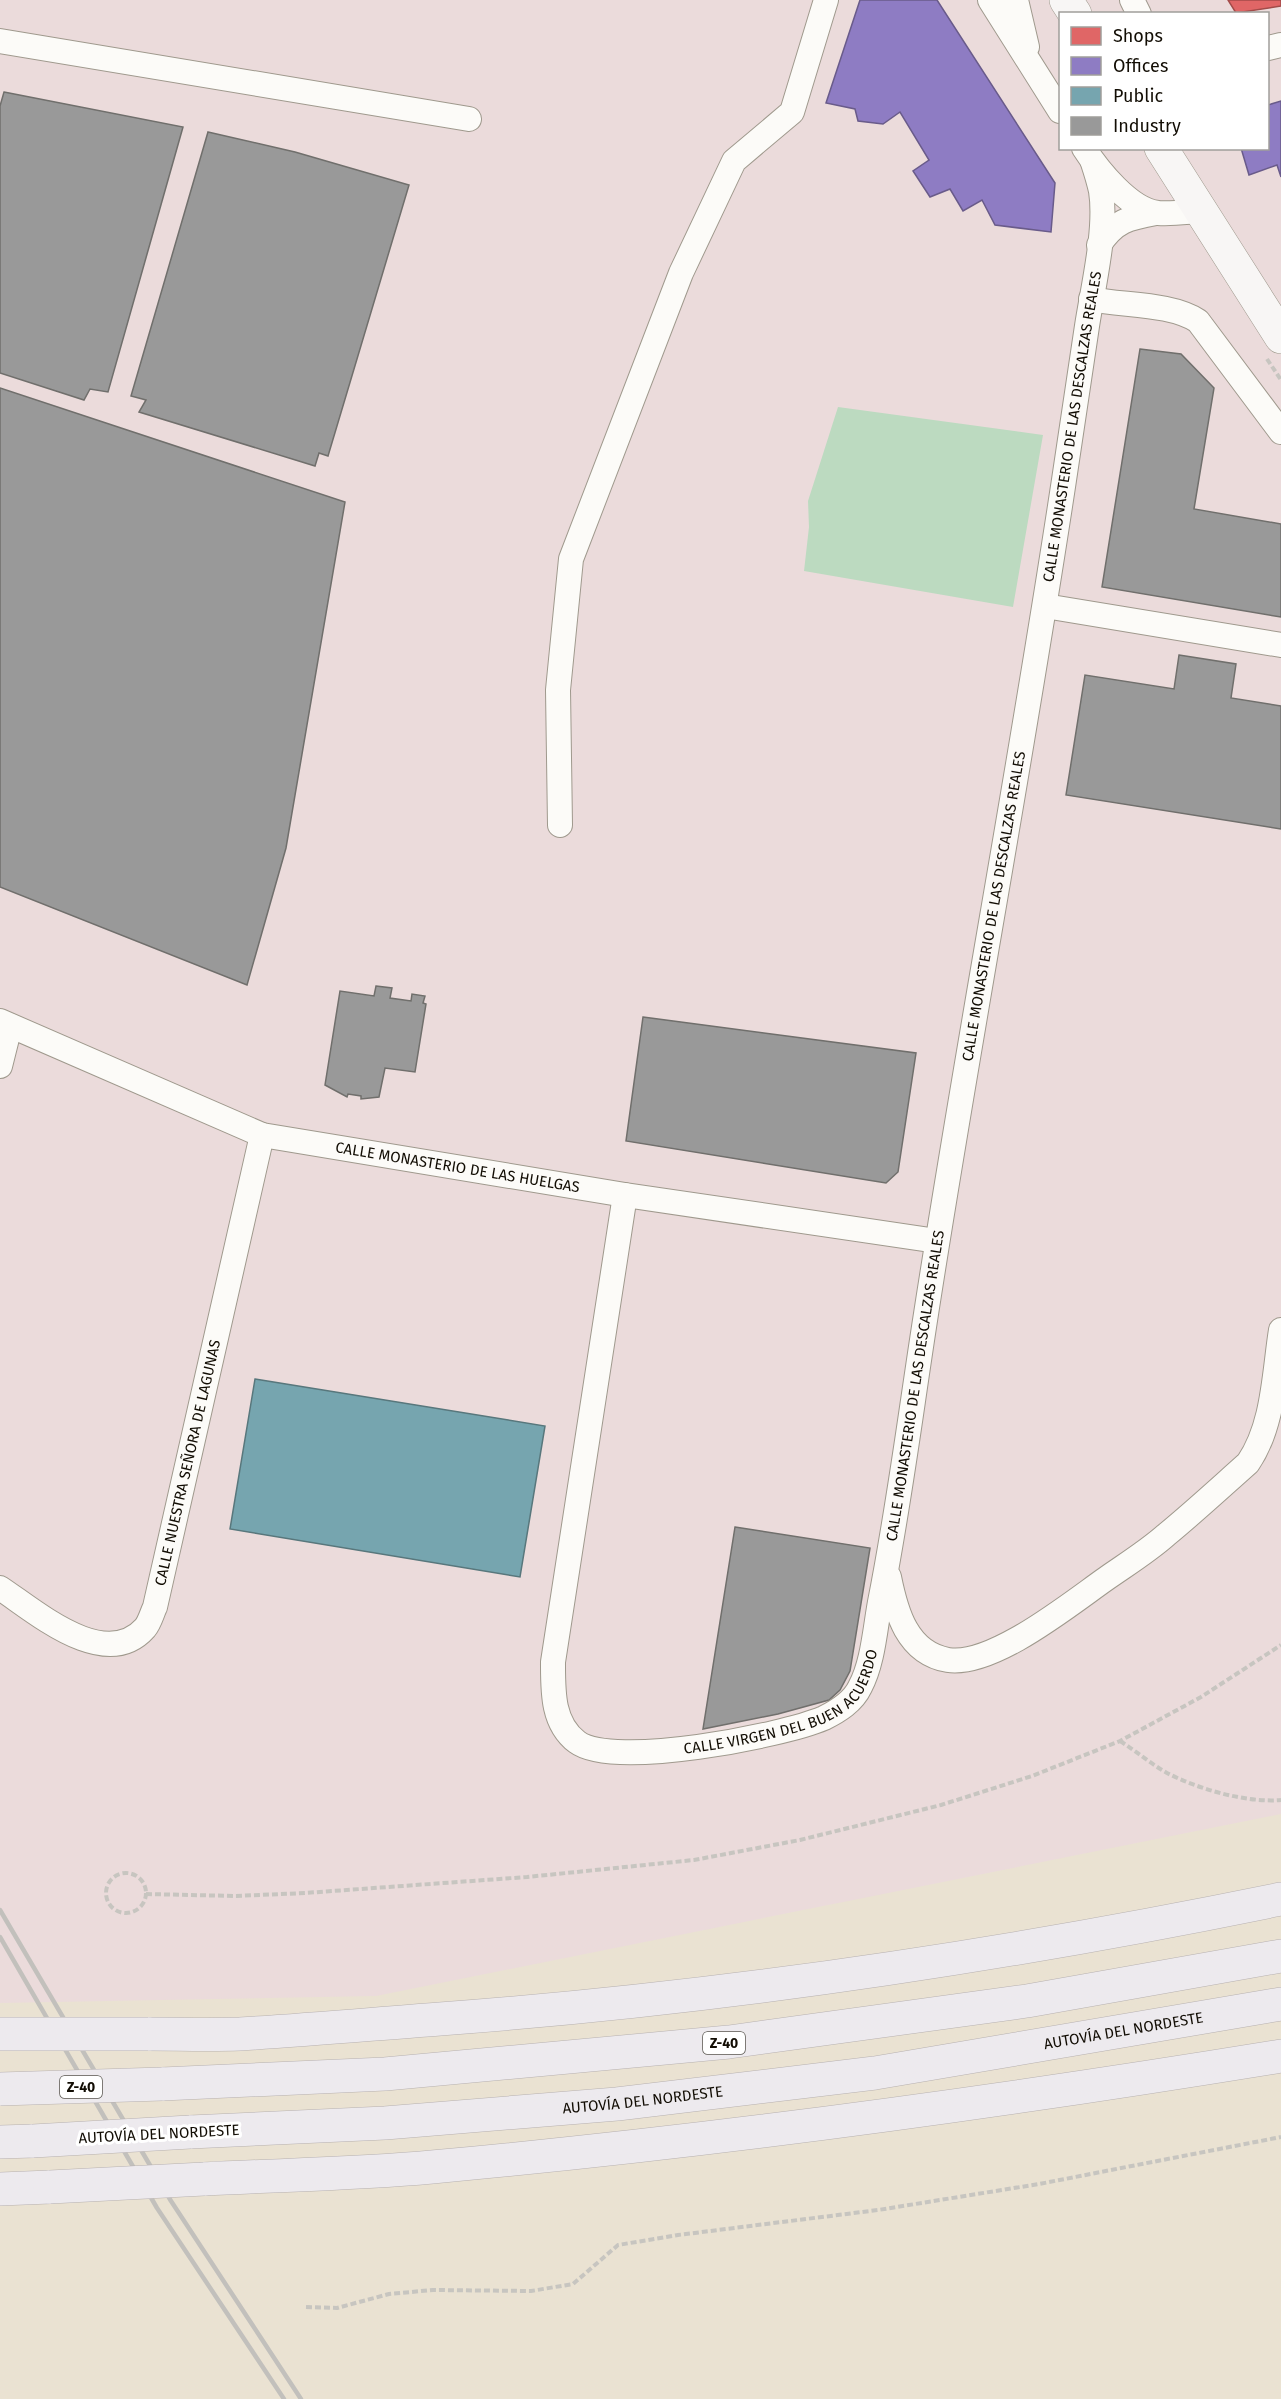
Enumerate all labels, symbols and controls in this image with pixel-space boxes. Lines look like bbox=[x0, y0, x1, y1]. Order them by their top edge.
legend bbox=[1059, 12, 1269, 150]
text: Shops bbox=[1113, 25, 1163, 47]
text: Offices bbox=[1113, 55, 1168, 77]
text: Public bbox=[1113, 85, 1163, 107]
text: Industry bbox=[1113, 115, 1181, 137]
street label: CALLE MONASTERIO DE LAS DESCALZAS REALES bbox=[1039, 270, 1105, 583]
street label: CALLE MONASTERIO DE LAS DESCALZAS REALES bbox=[958, 750, 1029, 1063]
street label: CALLE MONASTERIO DE LAS HUELGAS bbox=[334, 1138, 581, 1196]
street label: CALLE MONASTERIO DE LAS DESCALZAS REALES bbox=[882, 1229, 948, 1543]
street label: CALLE NUESTRA SEÑORA DE LAGUNAS bbox=[151, 1338, 224, 1588]
street label: CALLE VIRGEN DEL BUEN ACUERDO bbox=[683, 1648, 881, 1758]
street label: AUTOVÍA DEL NORDESTE bbox=[1043, 2008, 1205, 2053]
road number: Z-40 bbox=[703, 2032, 745, 2054]
road number: Z-40 bbox=[60, 2076, 102, 2098]
street label: AUTOVÍA DEL NORDESTE bbox=[562, 2082, 724, 2117]
street label: AUTOVÍA DEL NORDESTE bbox=[78, 2121, 240, 2147]

